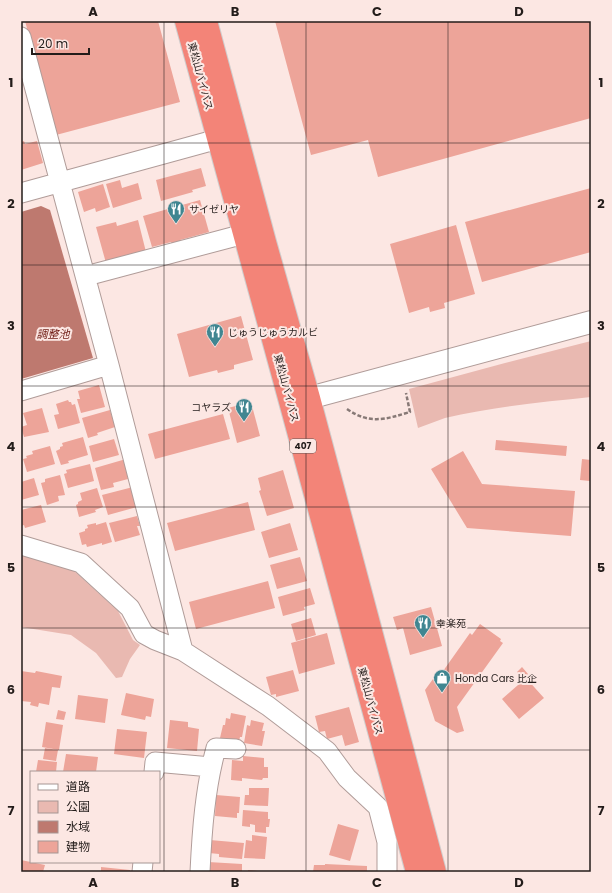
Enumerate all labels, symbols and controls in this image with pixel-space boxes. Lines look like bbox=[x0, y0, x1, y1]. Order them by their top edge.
text: A bbox=[88, 2, 98, 21]
text: B bbox=[231, 2, 240, 21]
text: C bbox=[372, 2, 382, 21]
text: D bbox=[514, 2, 524, 21]
scale bar bbox=[32, 30, 89, 56]
text: 20 m bbox=[38, 35, 68, 52]
street label: 東松山バイパス bbox=[184, 40, 217, 112]
text: 1 bbox=[9, 73, 13, 92]
text: 1 bbox=[599, 73, 603, 92]
text: 2 bbox=[7, 194, 15, 213]
text: 2 bbox=[597, 194, 605, 213]
restaurant icon: サイゼリヤ bbox=[166, 199, 186, 224]
place label: サイゼリヤ bbox=[189, 202, 239, 217]
text: 3 bbox=[7, 316, 15, 335]
text: 3 bbox=[597, 316, 605, 335]
restaurant icon: じゅうじゅうカルビ bbox=[205, 322, 225, 347]
place label: じゅうじゅうカルビ bbox=[228, 325, 318, 340]
water label: 調整池 bbox=[37, 326, 70, 342]
street label: 東松山バイパス bbox=[270, 352, 303, 424]
restaurant icon: コヤラズ bbox=[234, 397, 254, 422]
place label: コヤラズ bbox=[191, 400, 231, 415]
text: 4 bbox=[7, 437, 16, 456]
text: 4 bbox=[597, 437, 606, 456]
road number: 407 bbox=[290, 439, 316, 453]
text: 5 bbox=[7, 558, 15, 577]
text: 5 bbox=[597, 558, 605, 577]
restaurant icon: 幸楽苑 bbox=[413, 613, 433, 638]
place label: 幸楽苑 bbox=[436, 616, 466, 631]
street label: 東松山バイパス bbox=[354, 665, 387, 737]
shop icon: Honda Cars 比企 bbox=[432, 668, 452, 693]
place label: Honda Cars 比企 bbox=[455, 671, 537, 686]
text: 6 bbox=[7, 680, 15, 699]
text: 6 bbox=[597, 680, 605, 699]
legend bbox=[30, 771, 160, 863]
text: 道路 bbox=[66, 778, 90, 795]
text: 公園 bbox=[66, 798, 90, 815]
text: 7 bbox=[8, 801, 15, 820]
text: 7 bbox=[598, 801, 605, 820]
text: 水域 bbox=[66, 818, 90, 835]
text: 建物 bbox=[66, 838, 90, 855]
text: A bbox=[88, 873, 98, 892]
text: B bbox=[231, 873, 240, 892]
text: C bbox=[372, 873, 382, 892]
text: D bbox=[514, 873, 524, 892]

